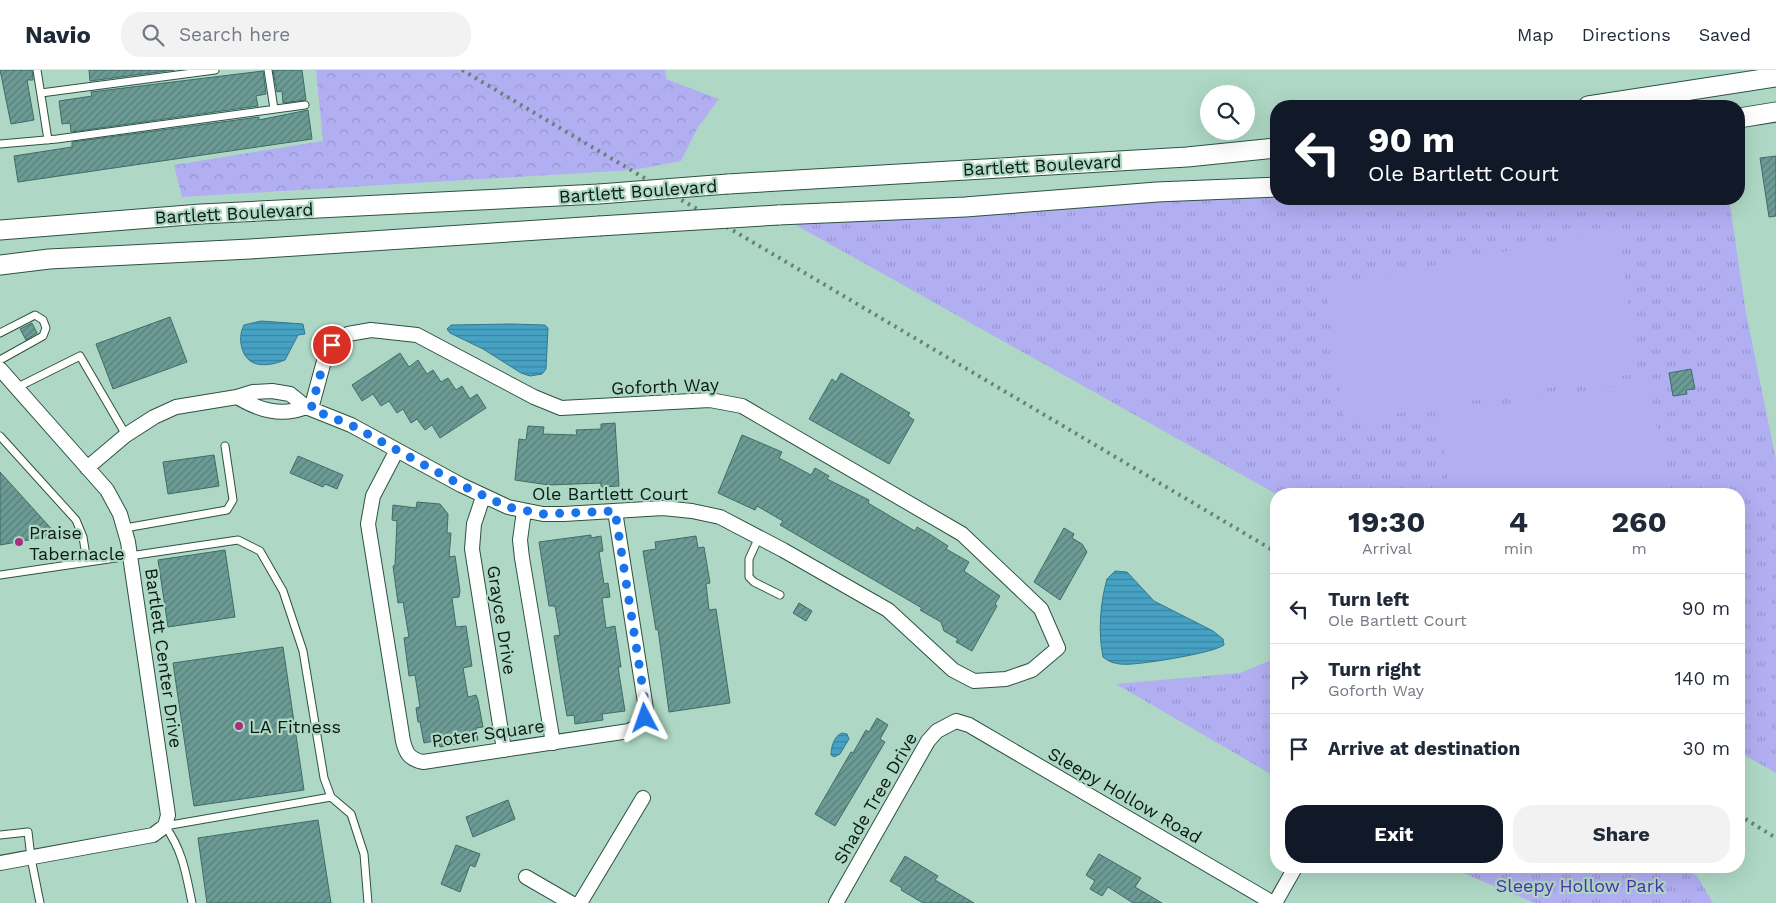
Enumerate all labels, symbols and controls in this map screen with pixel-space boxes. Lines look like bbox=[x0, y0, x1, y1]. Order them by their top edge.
search box bbox=[121, 12, 471, 57]
text: Navio bbox=[25, 21, 91, 49]
icon: search bbox=[139, 21, 167, 49]
text: Search here bbox=[179, 23, 290, 46]
text: Map bbox=[1517, 24, 1554, 45]
text: Directions bbox=[1582, 24, 1671, 45]
text: Saved bbox=[1699, 24, 1751, 45]
map controls bbox=[1200, 85, 1255, 140]
button: search bbox=[1200, 85, 1255, 140]
text: 90 m bbox=[1368, 119, 1455, 161]
icon: left bbox=[1285, 120, 1350, 185]
street label: Bartlett Boulevard bbox=[962, 150, 1122, 180]
text: Ole Bartlett Court bbox=[1368, 161, 1559, 186]
street label: Bartlett Boulevard bbox=[558, 175, 718, 207]
street label: Bartlett Boulevard bbox=[154, 198, 314, 228]
pin bbox=[311, 324, 353, 366]
icon: arrive bbox=[318, 331, 346, 359]
street label: Goforth Way bbox=[611, 374, 720, 398]
street label: Ole Bartlett Court bbox=[532, 483, 688, 504]
text: 19:30 bbox=[1348, 504, 1426, 539]
text: 4 bbox=[1509, 504, 1528, 539]
text: 260 bbox=[1611, 504, 1667, 539]
place label: Praise Tabernacle bbox=[29, 522, 125, 564]
marker: Praise Tabernacle bbox=[13, 536, 25, 548]
text: Arrival bbox=[1362, 539, 1412, 558]
text: min bbox=[1504, 539, 1533, 558]
text: m bbox=[1631, 539, 1647, 558]
street label: Grayce Drive bbox=[483, 564, 521, 676]
street label: Bartlett Center Drive bbox=[141, 567, 187, 749]
text: Turn left bbox=[1328, 588, 1409, 611]
icon: left bbox=[1285, 595, 1313, 623]
text: 90 m bbox=[1682, 597, 1730, 620]
text: Ole Bartlett Court bbox=[1328, 611, 1467, 630]
text: Turn right bbox=[1328, 658, 1421, 681]
icon: right bbox=[1285, 665, 1313, 693]
text: 140 m bbox=[1675, 667, 1730, 690]
text: Goforth Way bbox=[1328, 681, 1424, 700]
position arrow bbox=[618, 691, 670, 743]
street label: Poter Square bbox=[430, 715, 546, 751]
place label: LA Fitness bbox=[249, 716, 341, 737]
marker: LA Fitness bbox=[233, 720, 245, 732]
street label: Shade Tree Drive bbox=[829, 728, 921, 868]
icon: arrive bbox=[1285, 735, 1313, 763]
text: Arrive at destination bbox=[1328, 737, 1520, 760]
text: 30 m bbox=[1683, 737, 1730, 760]
street label: Sleepy Hollow Road bbox=[1044, 742, 1206, 848]
button: Exit bbox=[1285, 805, 1503, 863]
button: Share bbox=[1513, 805, 1730, 863]
park label: Sleepy Hollow Park bbox=[1496, 875, 1664, 896]

